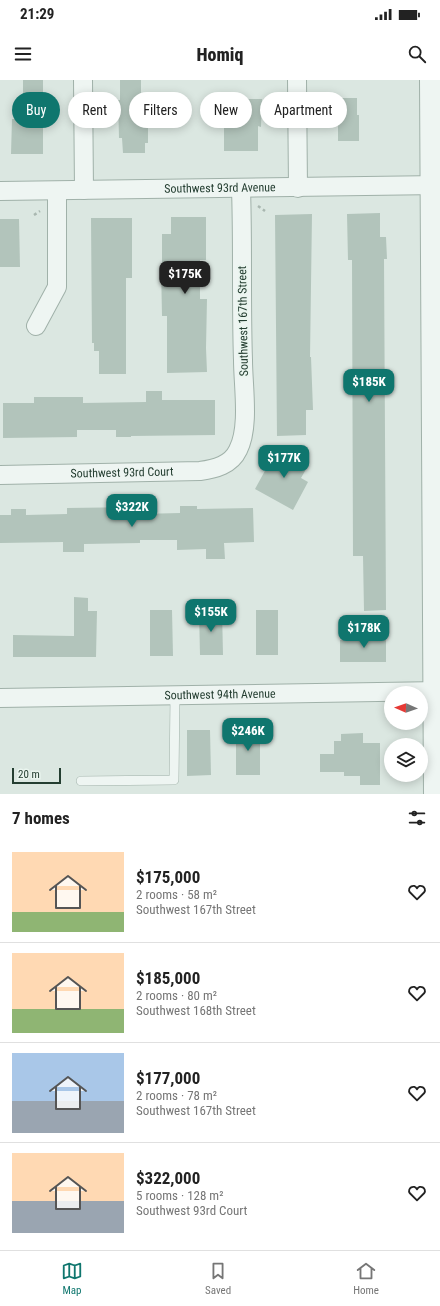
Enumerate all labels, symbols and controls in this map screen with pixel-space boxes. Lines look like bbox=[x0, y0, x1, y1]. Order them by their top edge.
text: 21:29 bbox=[20, 5, 54, 23]
icon: menu bbox=[12, 43, 34, 65]
icon: search bbox=[406, 43, 428, 65]
text: Homiq bbox=[197, 44, 243, 65]
chip: Buy bbox=[12, 92, 60, 128]
chip: Rent bbox=[68, 92, 121, 128]
chip: Filters bbox=[129, 92, 192, 128]
chip: New bbox=[200, 92, 252, 128]
chip: Apartment bbox=[260, 92, 347, 128]
street label: Southwest 93rd Avenue bbox=[164, 180, 276, 196]
pin: $175K bbox=[157, 261, 213, 295]
street label: Southwest 167th Street bbox=[235, 265, 251, 376]
text: $175K bbox=[168, 266, 202, 281]
pin: $185K bbox=[341, 369, 397, 403]
text: $185K bbox=[352, 374, 386, 389]
pin: $177K bbox=[256, 445, 312, 479]
text: $177K bbox=[267, 450, 301, 465]
street label: Southwest 93rd Court bbox=[70, 465, 174, 481]
pin: $322K bbox=[104, 494, 160, 528]
text: $322K bbox=[115, 499, 149, 514]
pin: $155K bbox=[183, 599, 239, 633]
text: $155K bbox=[194, 604, 228, 619]
pin: $178K bbox=[336, 615, 392, 649]
text: $178K bbox=[347, 620, 381, 635]
north arrow bbox=[384, 686, 428, 730]
map controls bbox=[384, 686, 428, 782]
street label: Southwest 94th Avenue bbox=[164, 687, 276, 702]
pin: $246K bbox=[220, 718, 276, 752]
text: $246K bbox=[231, 723, 265, 738]
button: layers bbox=[384, 738, 428, 782]
scale bar bbox=[12, 766, 61, 785]
text: 20 m bbox=[18, 768, 40, 781]
icon: filters bbox=[406, 807, 428, 829]
text: 7 homes bbox=[12, 808, 70, 828]
text: $175,000 bbox=[136, 867, 200, 887]
icon: home bbox=[44, 868, 92, 916]
icon: heart bbox=[406, 881, 428, 903]
text: 2 rooms · 58 m² bbox=[136, 887, 217, 902]
text: Southwest 167th Street bbox=[136, 902, 256, 917]
text: $185,000 bbox=[136, 968, 200, 988]
icon: home bbox=[44, 969, 92, 1017]
icon: heart bbox=[406, 982, 428, 1004]
text: 2 rooms · 80 m² bbox=[136, 988, 217, 1003]
text: Southwest 168th Street bbox=[136, 1003, 256, 1018]
text: $177,000 bbox=[136, 1068, 200, 1088]
icon: home bbox=[44, 1069, 92, 1117]
icon: heart bbox=[406, 1082, 428, 1104]
text: 2 rooms · 78 m² bbox=[136, 1088, 217, 1103]
text: Southwest 167th Street bbox=[136, 1103, 256, 1118]
text: $322,000 bbox=[136, 1168, 200, 1188]
icon: home bbox=[44, 1169, 92, 1217]
icon: heart bbox=[406, 1182, 428, 1204]
text: 5 rooms · 128 m² bbox=[136, 1188, 223, 1203]
text: Southwest 93rd Court bbox=[136, 1203, 247, 1218]
tab: Map bbox=[61, 1260, 83, 1297]
tab: Saved bbox=[205, 1260, 231, 1297]
tab: Home bbox=[353, 1260, 379, 1297]

